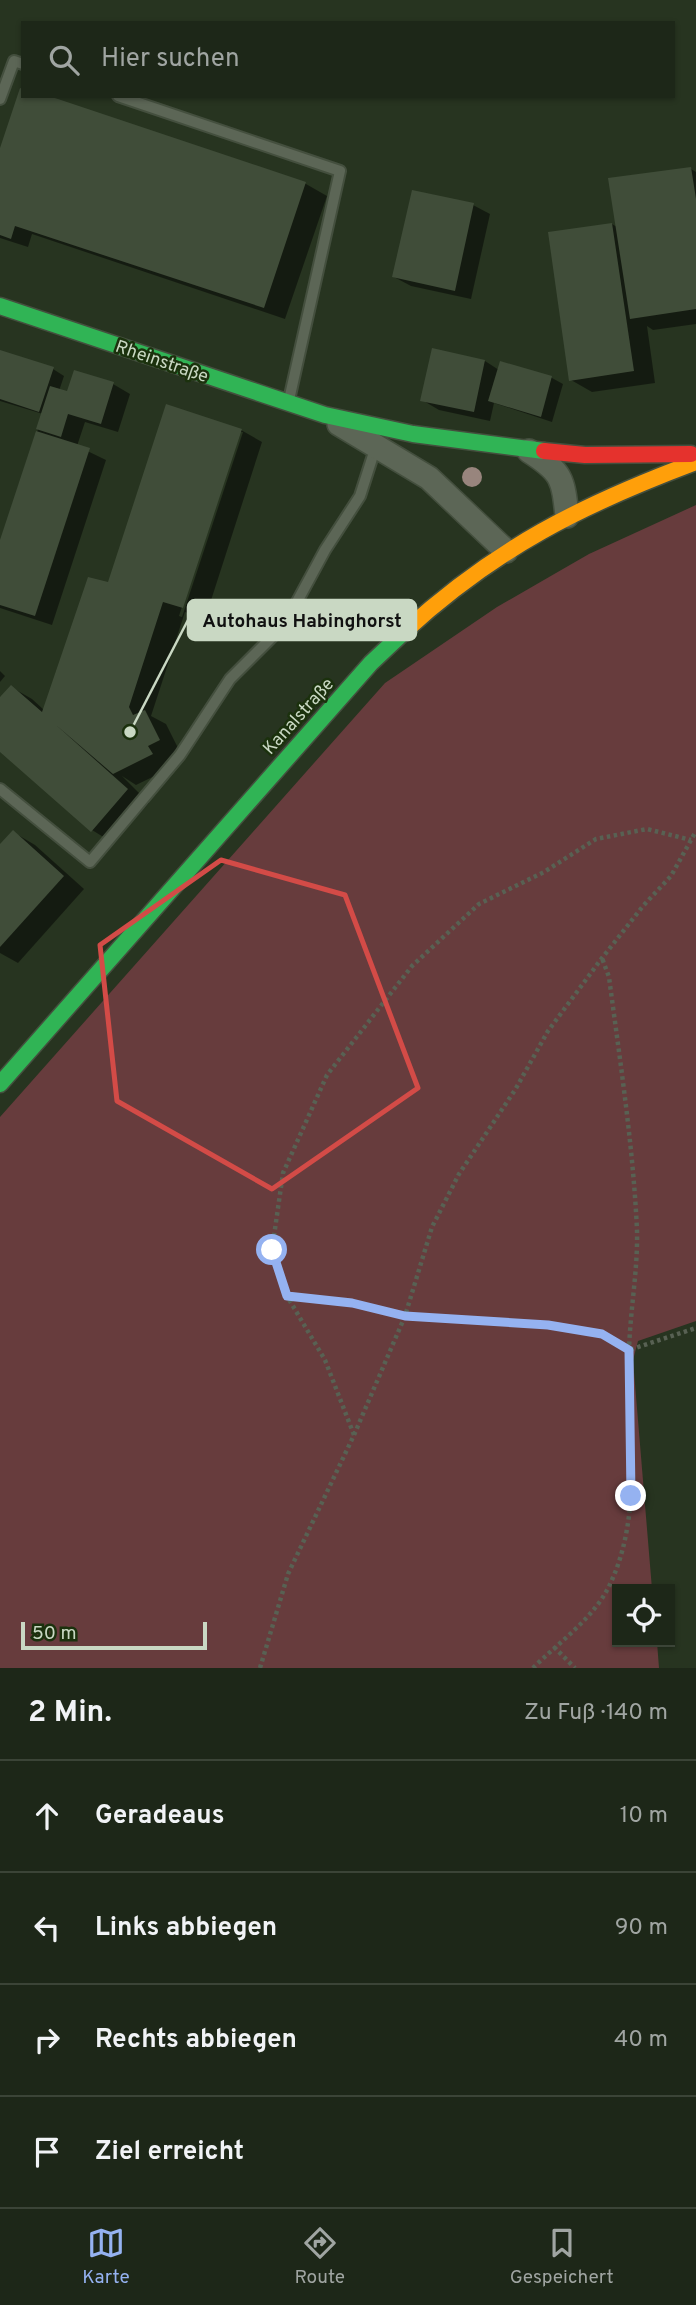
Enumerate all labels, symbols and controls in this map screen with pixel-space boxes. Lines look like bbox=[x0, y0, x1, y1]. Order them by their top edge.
search box bbox=[21, 21, 675, 98]
icon: search bbox=[45, 41, 83, 79]
text: Hier suchen bbox=[101, 43, 240, 76]
street label: Rheinstraße bbox=[112, 336, 211, 389]
callout: Autohaus Habinghorst bbox=[188, 600, 416, 640]
text: Autohaus Habinghorst bbox=[202, 610, 402, 634]
street label: Kanalstraße bbox=[259, 674, 340, 760]
route start bbox=[256, 1234, 287, 1265]
route end bbox=[615, 1480, 646, 1511]
map controls bbox=[612, 1584, 675, 1647]
button: locate bbox=[612, 1584, 675, 1647]
scale bar bbox=[21, 1619, 206, 1651]
text: 50 m bbox=[32, 1622, 77, 1646]
text: 2 Min. bbox=[28, 1695, 112, 1732]
text: Zu Fuß · 140 m bbox=[524, 1699, 668, 1728]
icon: ahead bbox=[28, 1797, 66, 1835]
text: Geradeaus bbox=[95, 1800, 224, 1833]
text: 10 m bbox=[620, 1802, 668, 1831]
icon: left bbox=[28, 1909, 66, 1947]
text: Links abbiegen bbox=[95, 1912, 277, 1945]
text: 90 m bbox=[615, 1914, 668, 1943]
icon: right bbox=[28, 2021, 66, 2059]
text: Rechts abbiegen bbox=[95, 2024, 297, 2057]
text: 40 m bbox=[614, 2026, 668, 2055]
icon: arrive bbox=[28, 2133, 66, 2171]
text: Ziel erreicht bbox=[95, 2136, 244, 2169]
tab: Karte bbox=[82, 2224, 130, 2290]
tab: Route bbox=[294, 2224, 345, 2290]
tab: Gespeichert bbox=[510, 2224, 614, 2290]

